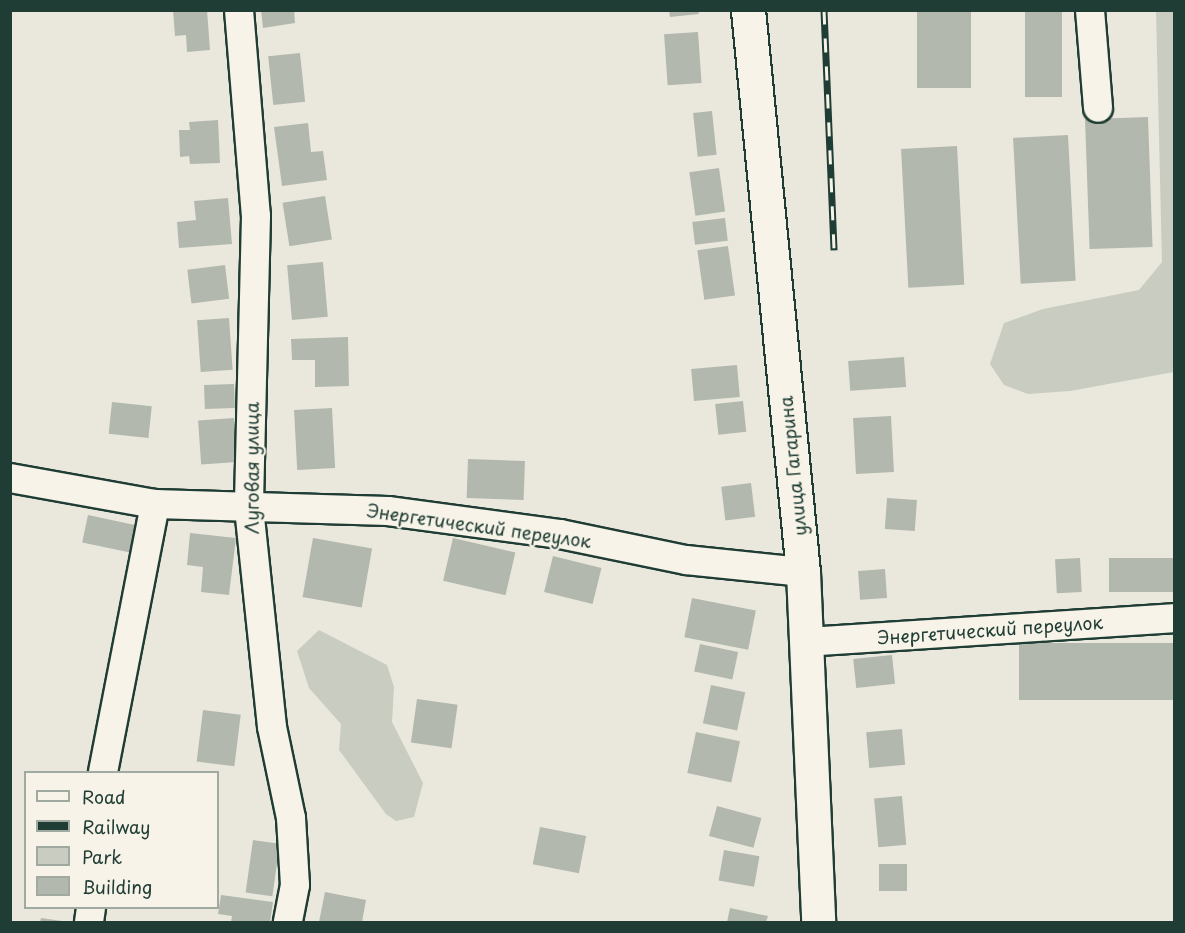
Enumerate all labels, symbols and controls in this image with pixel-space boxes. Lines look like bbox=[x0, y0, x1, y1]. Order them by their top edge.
street label: улица Гагарина bbox=[775, 395, 811, 537]
street label: Луговая улица bbox=[241, 402, 263, 534]
street label: Энергетический переулок bbox=[365, 500, 593, 552]
street label: Энергетический переулок bbox=[876, 611, 1104, 649]
legend bbox=[24, 771, 219, 909]
text: Road bbox=[82, 783, 126, 810]
text: Railway bbox=[82, 813, 150, 840]
text: Park bbox=[82, 843, 122, 870]
text: Building bbox=[82, 873, 152, 900]

